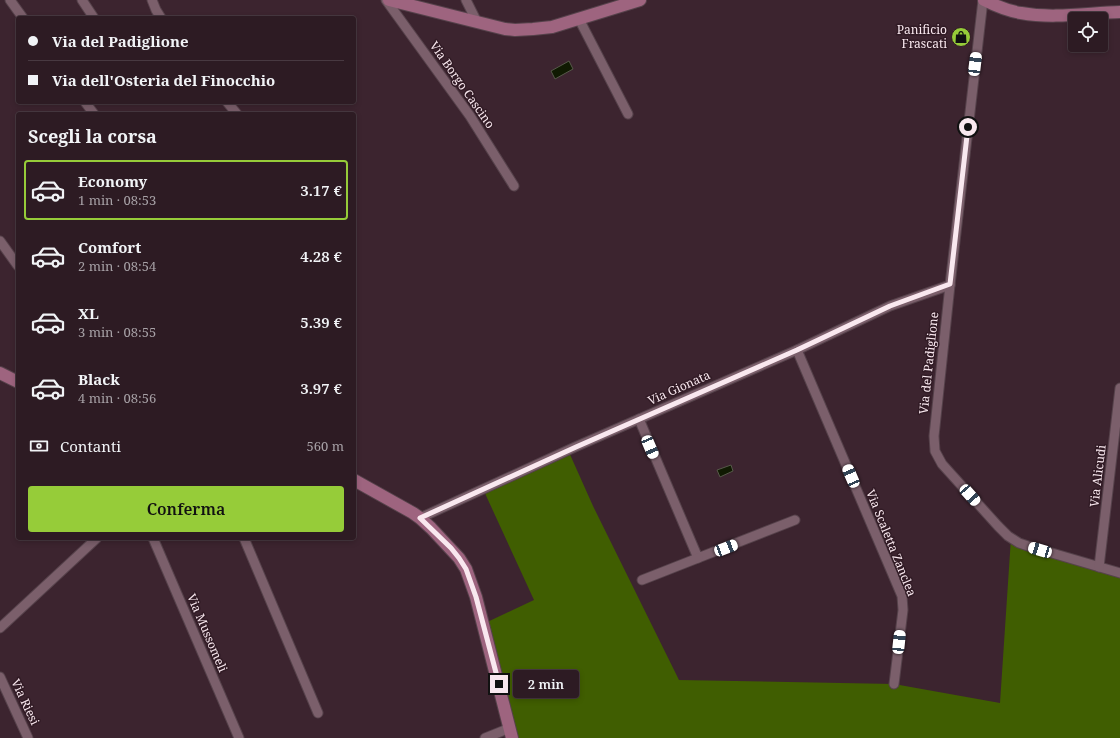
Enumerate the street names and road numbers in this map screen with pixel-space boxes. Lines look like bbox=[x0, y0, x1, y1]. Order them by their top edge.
street label: Via Borgo Cascino bbox=[426, 38, 499, 132]
street label: Via del Padiglione bbox=[915, 311, 942, 415]
street label: Via Gionata bbox=[645, 366, 713, 409]
street label: Via Alicudi bbox=[1085, 444, 1110, 508]
street label: Via Scaletta Zanclea bbox=[862, 487, 921, 599]
street label: Via Mussomeli bbox=[183, 591, 232, 675]
street label: Via Riesi bbox=[7, 676, 44, 728]

